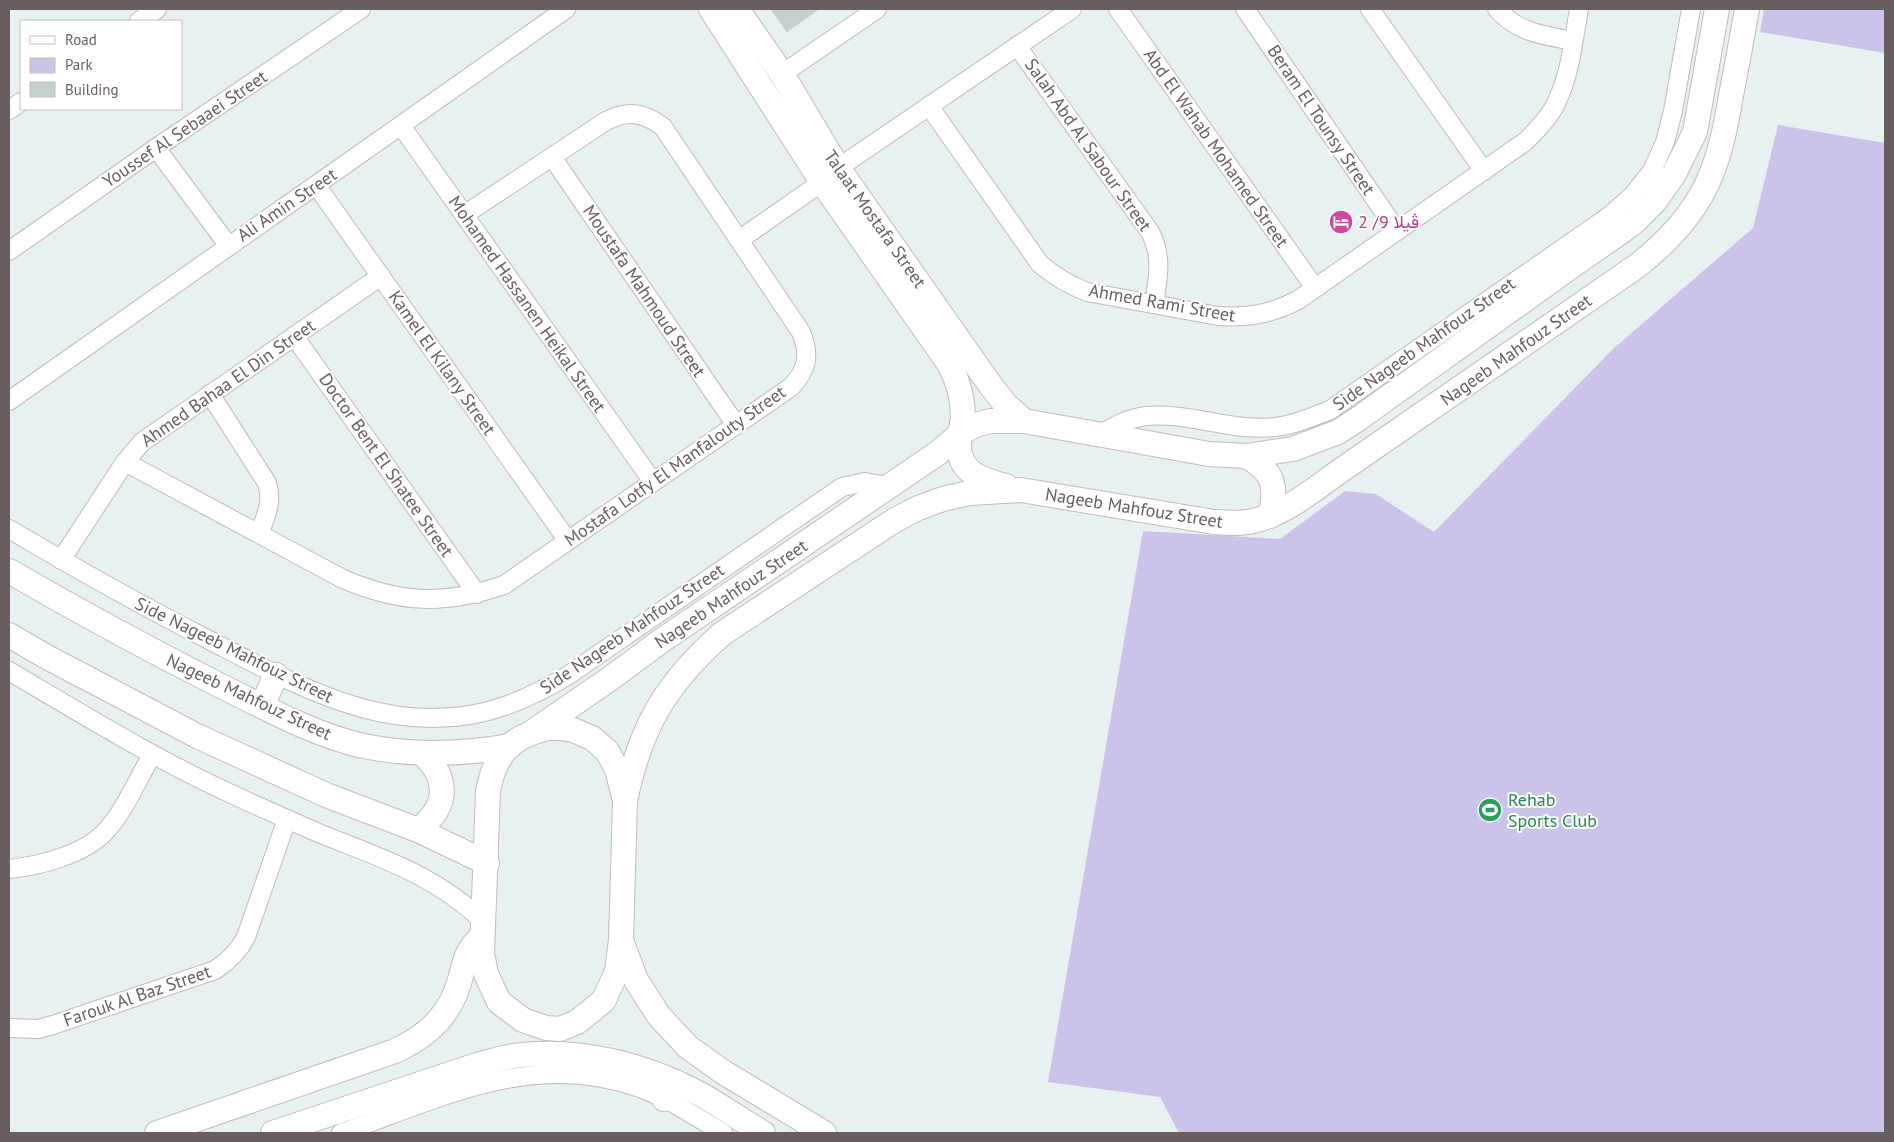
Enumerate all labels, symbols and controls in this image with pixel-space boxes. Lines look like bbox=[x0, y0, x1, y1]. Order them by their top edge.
legend bbox=[20, 20, 182, 110]
text: Road bbox=[65, 30, 97, 49]
street label: Beram El Tounsy Street bbox=[1263, 40, 1380, 199]
street label: Abd El Wahab Mohamed Street bbox=[1139, 44, 1294, 252]
street label: Salah Abd Al Sabour Street bbox=[1020, 54, 1157, 236]
text: Park bbox=[65, 55, 93, 74]
street label: Youssef Al Sebaaei Street bbox=[98, 65, 271, 192]
text: Building bbox=[65, 80, 119, 99]
street label: Talaat Mostafa Street bbox=[819, 145, 932, 292]
street label: Ali Amin Street bbox=[232, 163, 341, 246]
street label: Mohamed Hassanen Heikal Street bbox=[444, 191, 611, 417]
street label: Moustafa Mahmoud Street bbox=[578, 200, 711, 381]
hotel icon: ڤيلا 9/ 2 bbox=[1328, 209, 1354, 235]
place label: ڤيلا 9/ 2 bbox=[1358, 210, 1419, 233]
street label: Side Nageeb Mahfouz Street bbox=[1328, 273, 1520, 415]
street label: Ahmed Rami Street bbox=[1087, 278, 1237, 327]
street label: Kamel El Kilany Street bbox=[384, 286, 501, 439]
street label: Nageeb Mahfouz Street bbox=[1436, 290, 1596, 410]
street label: Ahmed Bahaa El Din Street bbox=[136, 314, 319, 452]
street label: Doctor Bent El Shatee Street bbox=[314, 368, 459, 561]
street label: Mostafa Lotfy El Manfalouty Street bbox=[560, 380, 790, 551]
street label: Nageeb Mahfouz Street bbox=[1044, 482, 1225, 533]
street label: Nageeb Mahfouz Street bbox=[650, 534, 812, 653]
street label: Side Nageeb Mahfouz Street bbox=[535, 558, 728, 699]
street label: Side Nageeb Mahfouz Street bbox=[131, 592, 337, 708]
street label: Nageeb Mahfouz Street bbox=[163, 649, 335, 745]
place label: Rehab Sports Club bbox=[1508, 788, 1597, 832]
sports icon: Rehab Sports Club bbox=[1477, 797, 1503, 823]
street label: Farouk Al Baz Street bbox=[60, 960, 214, 1032]

